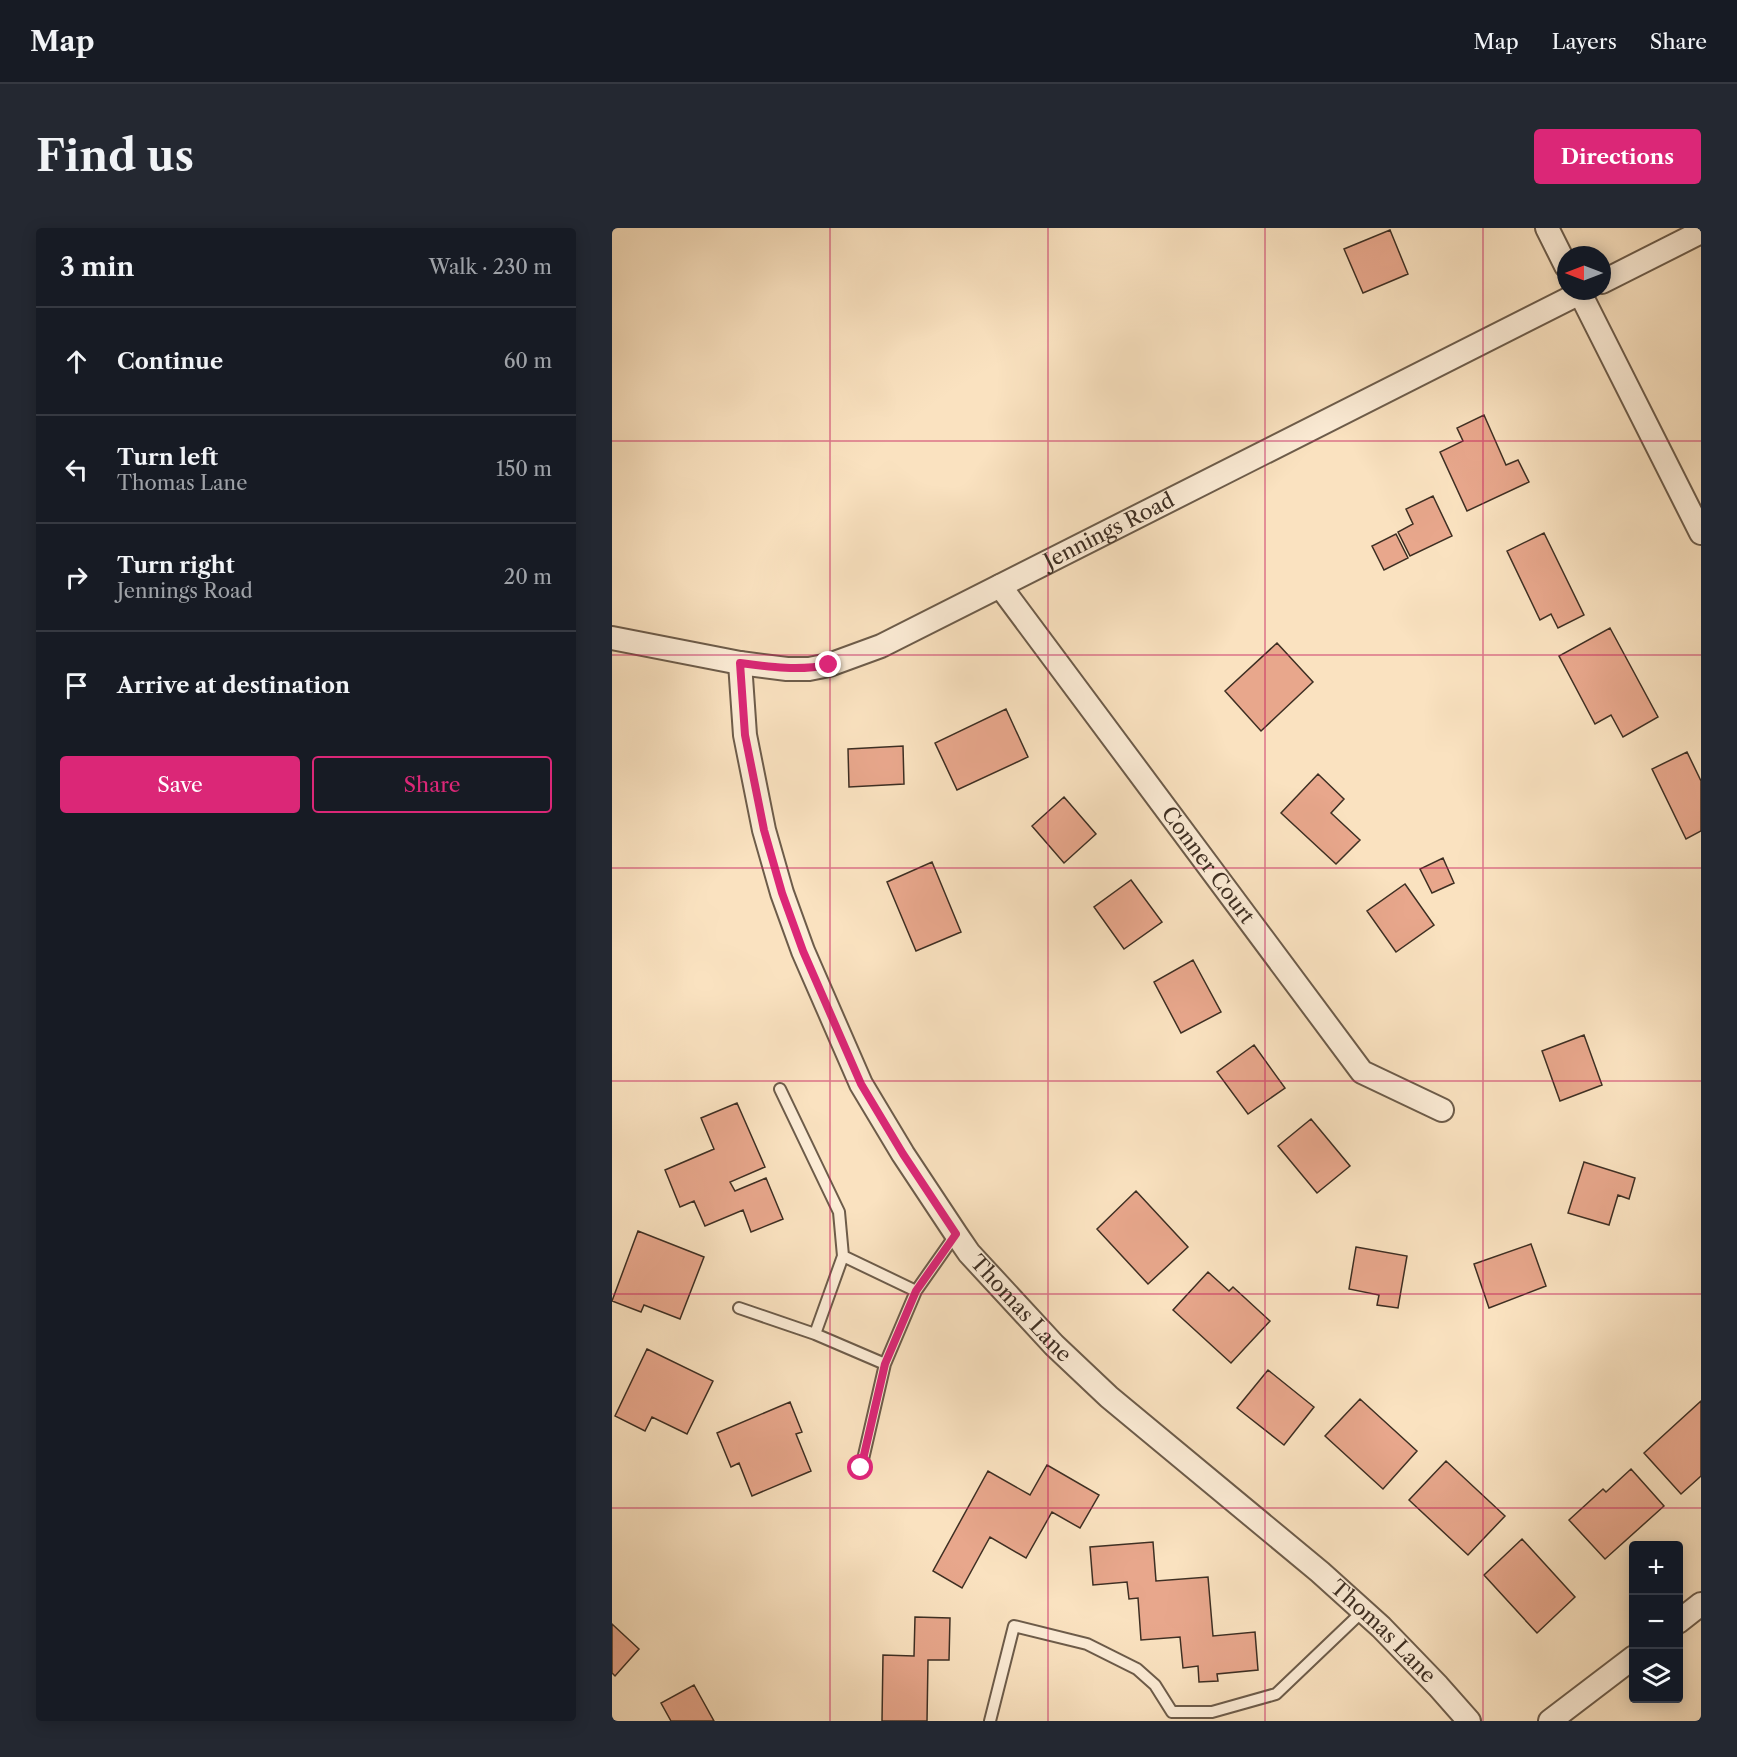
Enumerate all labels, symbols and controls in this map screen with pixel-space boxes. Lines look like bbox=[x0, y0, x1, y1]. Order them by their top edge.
text: Map bbox=[30, 24, 94, 58]
text: Map bbox=[1474, 29, 1519, 54]
text: Layers bbox=[1552, 29, 1617, 54]
text: Share bbox=[1650, 29, 1707, 54]
button: Directions bbox=[1534, 129, 1701, 184]
text: Find us bbox=[36, 130, 194, 182]
north arrow bbox=[1557, 246, 1611, 300]
text: 3 min bbox=[60, 251, 134, 283]
text: Walk · 230 m bbox=[429, 255, 552, 279]
icon: ahead bbox=[60, 345, 93, 378]
text: Continue bbox=[117, 348, 223, 375]
text: 60 m bbox=[504, 349, 552, 373]
text: Turn left bbox=[117, 444, 218, 471]
icon: left bbox=[60, 453, 93, 486]
text: 150 m bbox=[496, 457, 552, 481]
text: Thomas Lane bbox=[117, 471, 247, 495]
street label: Jennings Road bbox=[1037, 487, 1178, 575]
text: Turn right bbox=[117, 552, 235, 579]
icon: right bbox=[60, 561, 93, 594]
text: 20 m bbox=[504, 565, 552, 589]
text: Jennings Road bbox=[117, 579, 253, 603]
route end bbox=[815, 651, 841, 677]
icon: arrive bbox=[60, 669, 93, 702]
text: Arrive at destination bbox=[117, 672, 350, 699]
button: Save bbox=[60, 756, 300, 813]
button: Share bbox=[312, 756, 552, 813]
street label: Conner Court bbox=[1157, 801, 1260, 929]
street label: Thomas Lane bbox=[965, 1250, 1077, 1367]
route start bbox=[847, 1454, 873, 1480]
map controls bbox=[1629, 1541, 1683, 1703]
button: + bbox=[1629, 1541, 1683, 1595]
street label: Thomas Lane bbox=[1326, 1575, 1441, 1688]
button: − bbox=[1629, 1595, 1683, 1649]
button: layers bbox=[1629, 1649, 1683, 1703]

